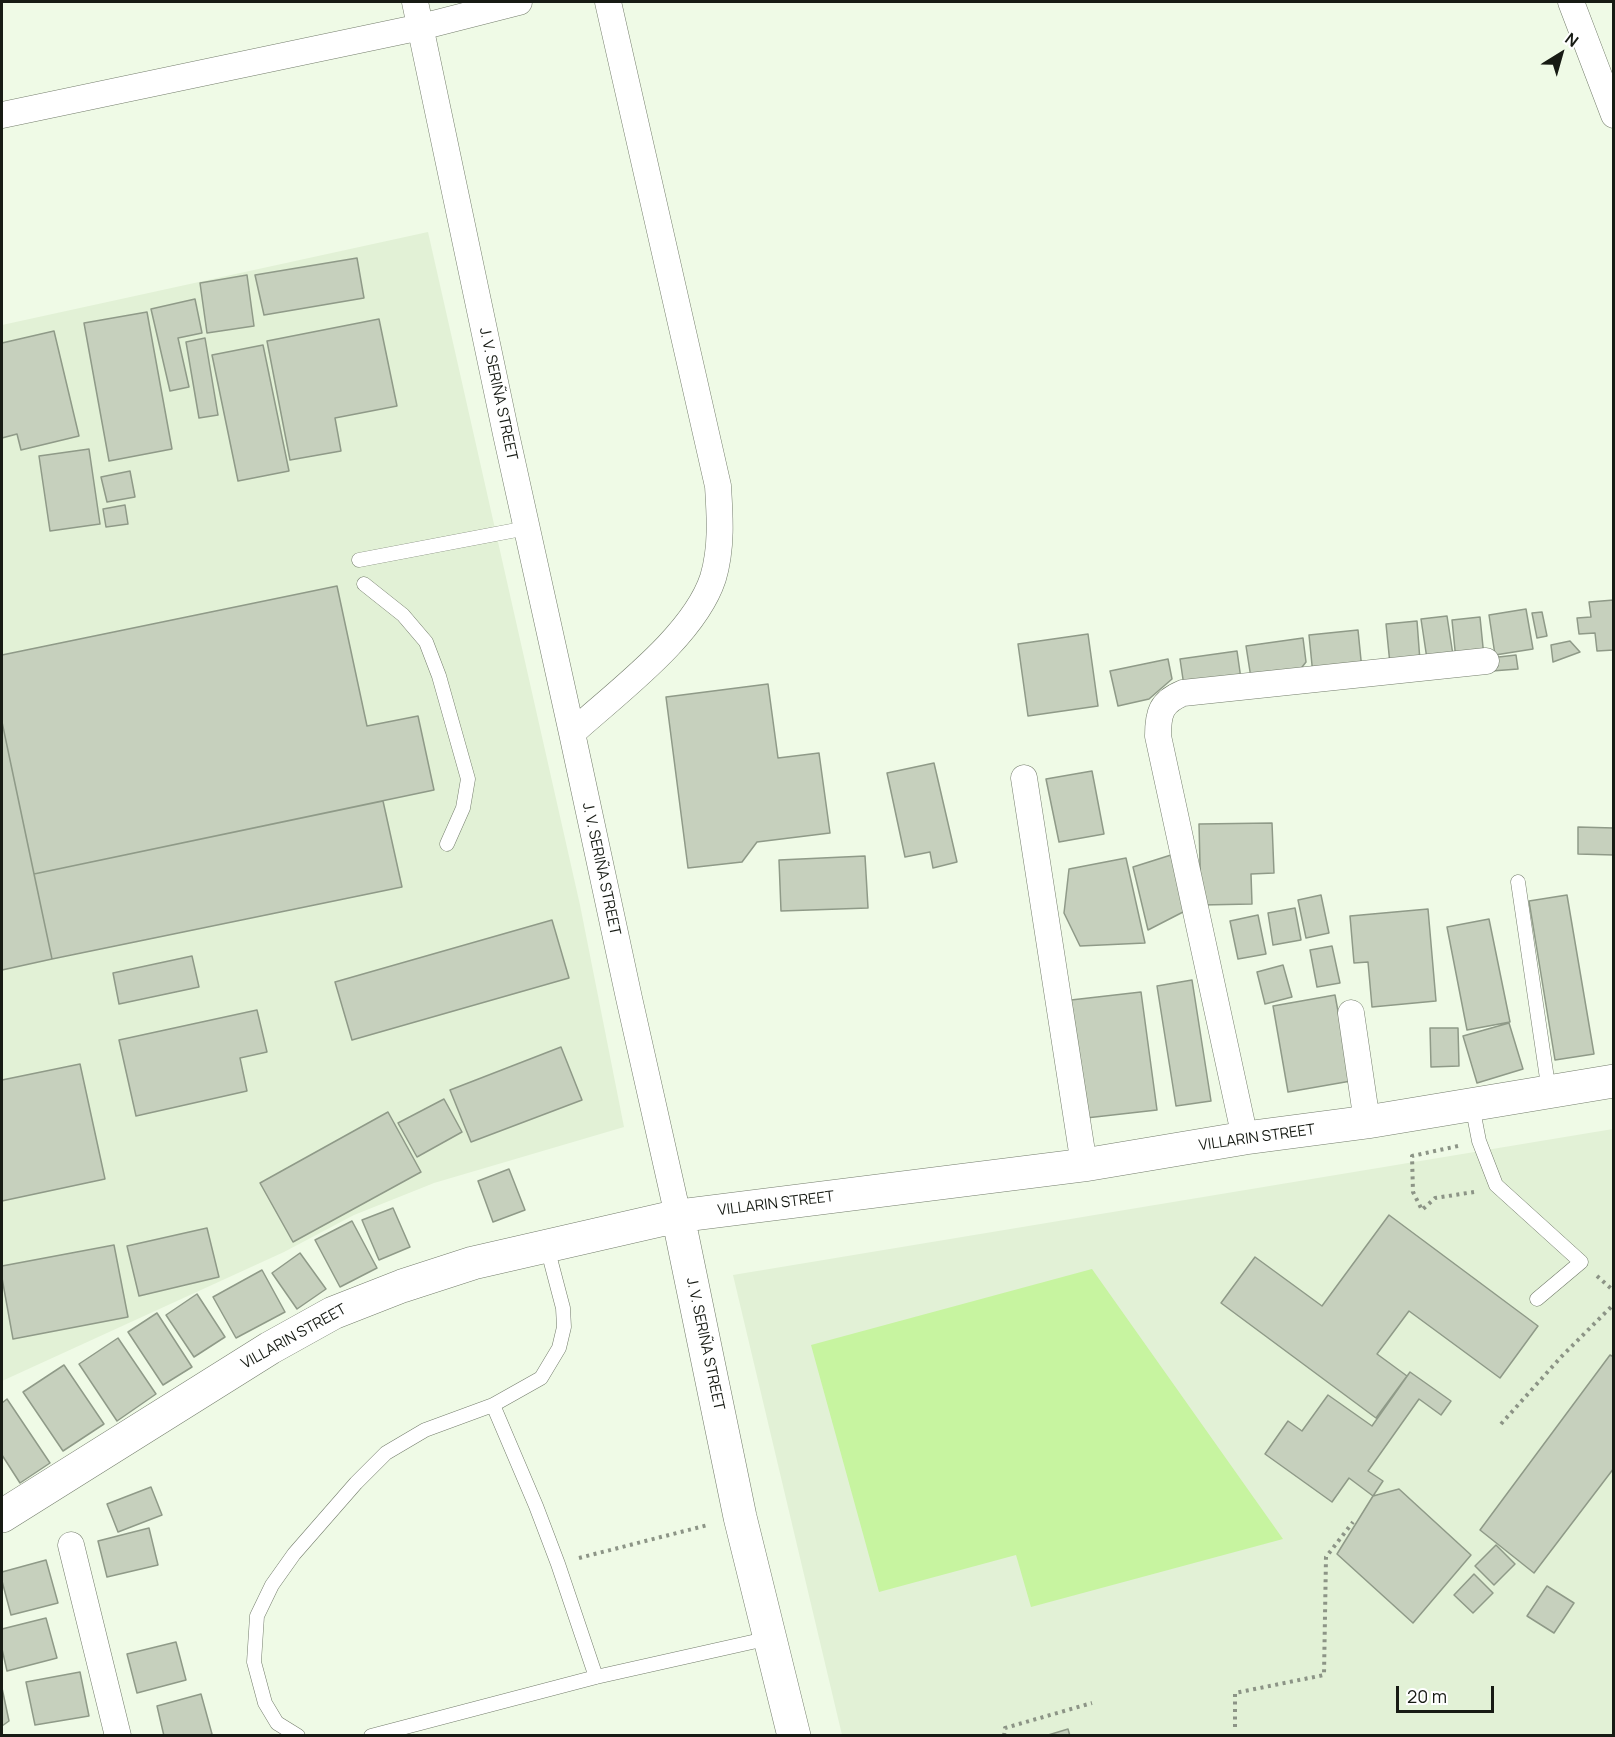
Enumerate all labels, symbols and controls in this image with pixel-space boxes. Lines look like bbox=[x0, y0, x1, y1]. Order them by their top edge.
north arrow bbox=[1531, 24, 1591, 84]
text: N bbox=[1561, 27, 1583, 52]
street label: J. V. SERIÑA STREET bbox=[475, 326, 521, 462]
street label: J. V. SERIÑA STREET bbox=[578, 801, 624, 937]
street label: VILLARIN STREET bbox=[1198, 1121, 1316, 1155]
street label: VILLARIN STREET bbox=[717, 1188, 835, 1220]
street label: J. V. SERIÑA STREET bbox=[682, 1276, 728, 1412]
street label: VILLARIN STREET bbox=[238, 1301, 350, 1373]
scale bar bbox=[1399, 1674, 1496, 1712]
text: 20 m bbox=[1407, 1684, 1447, 1708]

